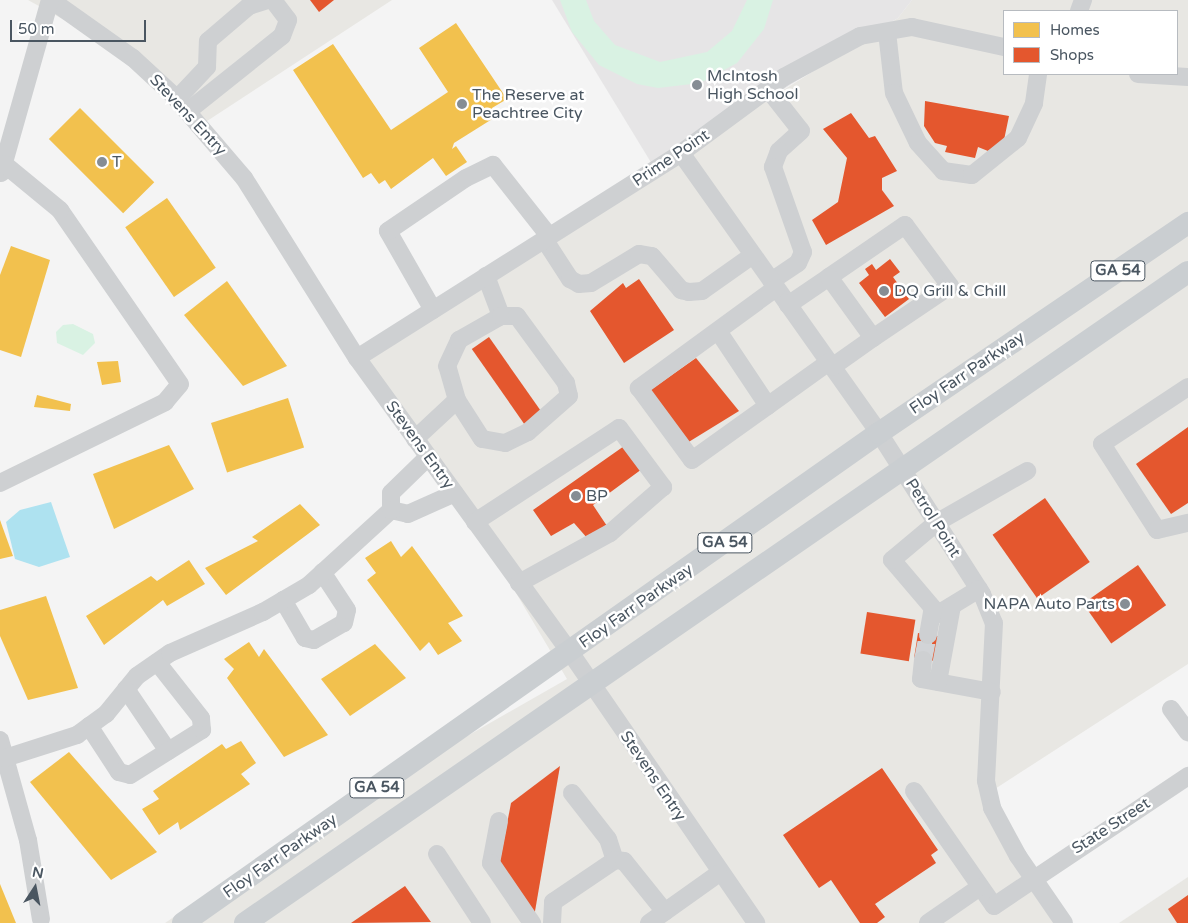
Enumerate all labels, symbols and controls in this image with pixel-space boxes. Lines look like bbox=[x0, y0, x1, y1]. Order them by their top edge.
scale bar bbox=[12, 10, 149, 42]
legend bbox=[1003, 10, 1178, 75]
text: 50 m bbox=[18, 20, 55, 38]
text: Homes bbox=[1050, 21, 1100, 39]
text: Shops bbox=[1050, 46, 1094, 64]
place label: McIntosh High School bbox=[707, 66, 798, 104]
street label: Stevens Entry bbox=[146, 70, 230, 160]
marker: McIntosh High School bbox=[691, 79, 703, 91]
place label: The Reserve at Peachtree City bbox=[472, 85, 584, 123]
marker: The Reserve at Peachtree City bbox=[456, 98, 468, 110]
street label: Prime Point bbox=[629, 125, 713, 191]
place label: T bbox=[112, 152, 122, 172]
marker: T bbox=[96, 156, 108, 168]
road number: GA 54 bbox=[1089, 258, 1147, 284]
place label: DQ Grill & Chill bbox=[894, 281, 1006, 301]
marker: DQ Grill & Chill bbox=[878, 285, 890, 297]
street label: Floy Farr Parkway bbox=[906, 328, 1028, 418]
street label: Stevens Entry bbox=[382, 397, 458, 493]
street label: Petrol Point bbox=[901, 475, 965, 561]
place label: BP bbox=[586, 486, 608, 506]
marker: BP bbox=[570, 490, 582, 502]
road number: GA 54 bbox=[696, 530, 754, 556]
street label: Floy Farr Parkway bbox=[576, 560, 696, 652]
place label: NAPA Auto Parts bbox=[983, 594, 1115, 614]
marker: NAPA Auto Parts bbox=[1119, 598, 1131, 610]
street label: Stevens Entry bbox=[616, 728, 690, 824]
road number: GA 54 bbox=[348, 776, 406, 800]
street label: State Street bbox=[1068, 794, 1154, 858]
street label: Floy Farr Parkway bbox=[220, 810, 340, 902]
north arrow bbox=[10, 863, 60, 913]
text: N bbox=[31, 863, 45, 882]

